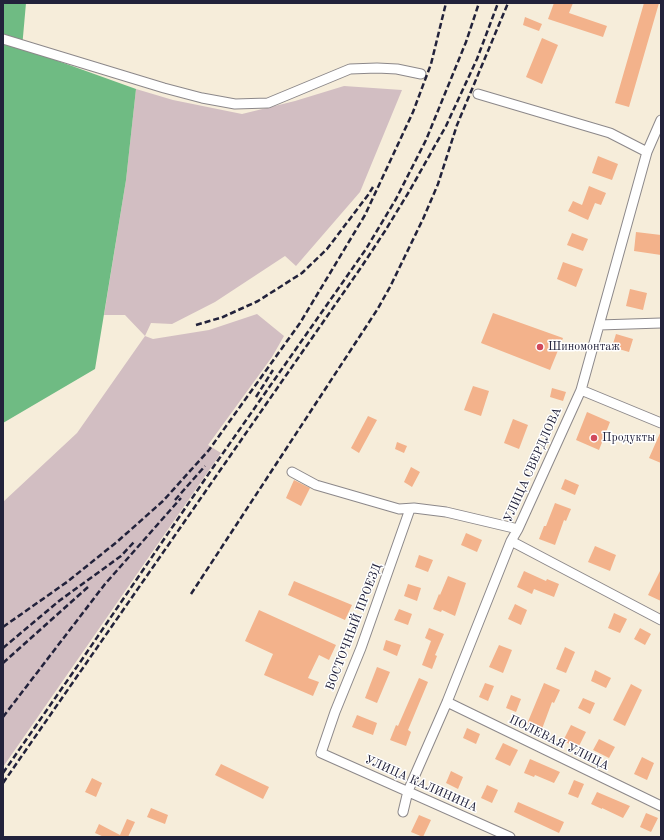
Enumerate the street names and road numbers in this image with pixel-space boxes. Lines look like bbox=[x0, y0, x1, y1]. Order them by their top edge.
street label: УЛИЦА СВЕРДЛОВА bbox=[501, 405, 565, 525]
street label: ВОСТОЧНЫЙ ПРОЕЗД bbox=[323, 562, 385, 692]
street label: ПОЛЕВАЯ УЛИЦА bbox=[506, 712, 612, 774]
street label: УЛИЦА КАЛИНИНА bbox=[362, 753, 480, 815]

